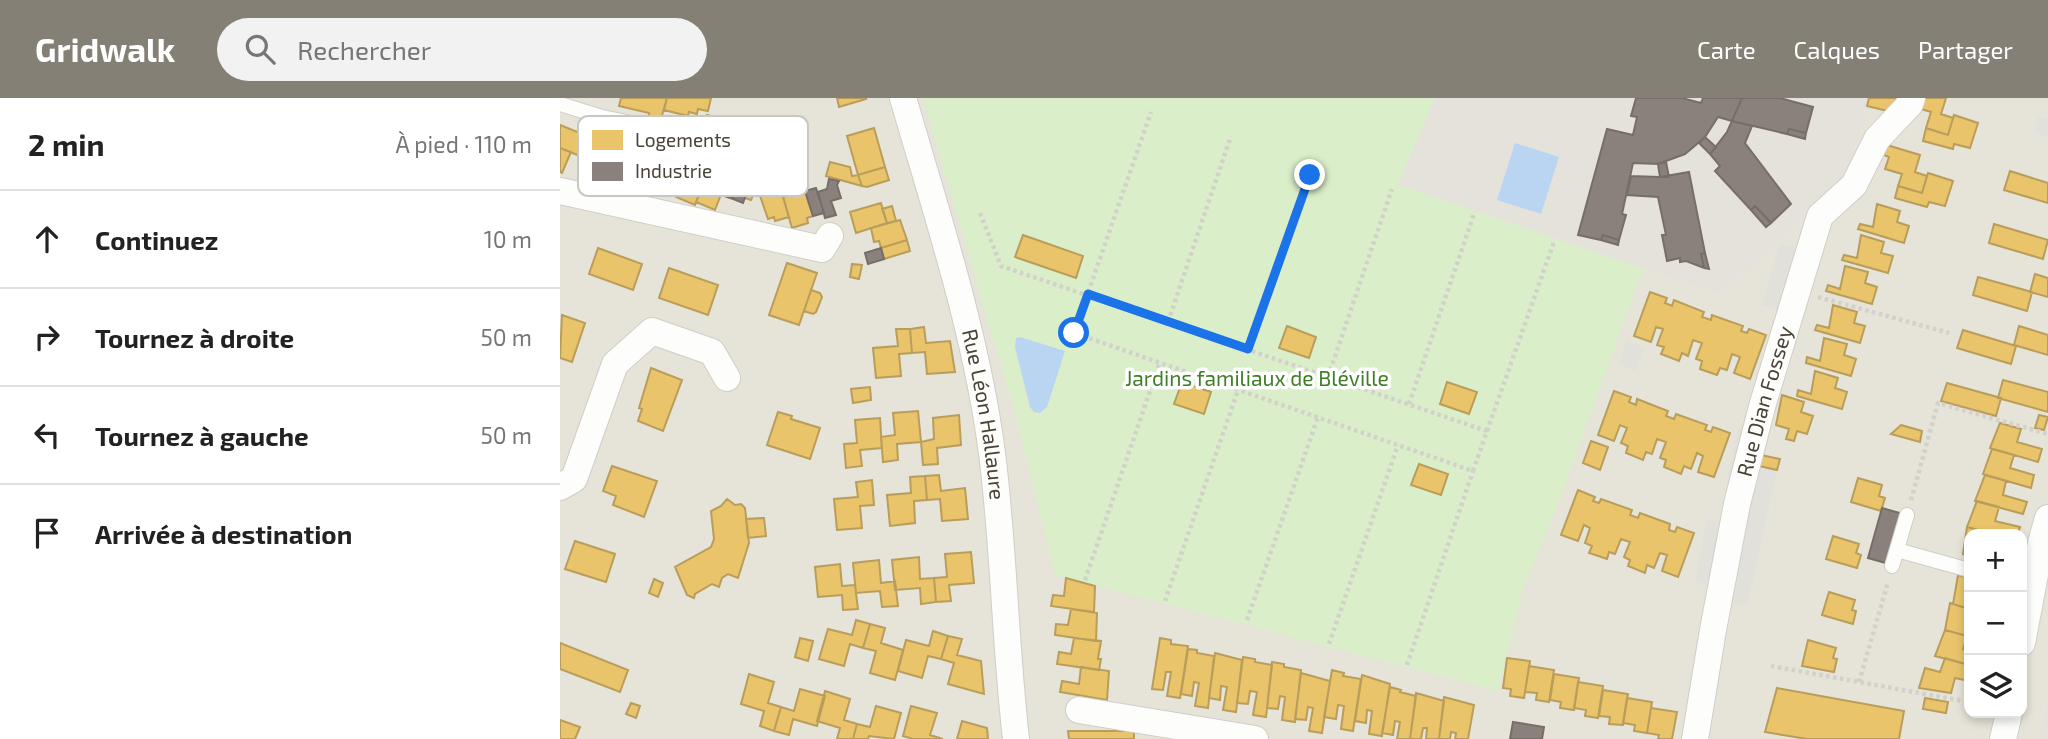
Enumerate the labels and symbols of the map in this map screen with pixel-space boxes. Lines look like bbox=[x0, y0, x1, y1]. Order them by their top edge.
legend bbox=[578, 116, 808, 196]
text: Logements bbox=[635, 128, 731, 151]
text: Industrie bbox=[635, 159, 712, 182]
route end bbox=[1294, 159, 1325, 190]
route start bbox=[1058, 317, 1089, 348]
street label: Rue Dian Fossey bbox=[1731, 323, 1797, 479]
street label: Rue Léon Hallaure bbox=[958, 326, 1011, 501]
park label: Jardins familiaux de Bléville bbox=[1125, 365, 1389, 390]

